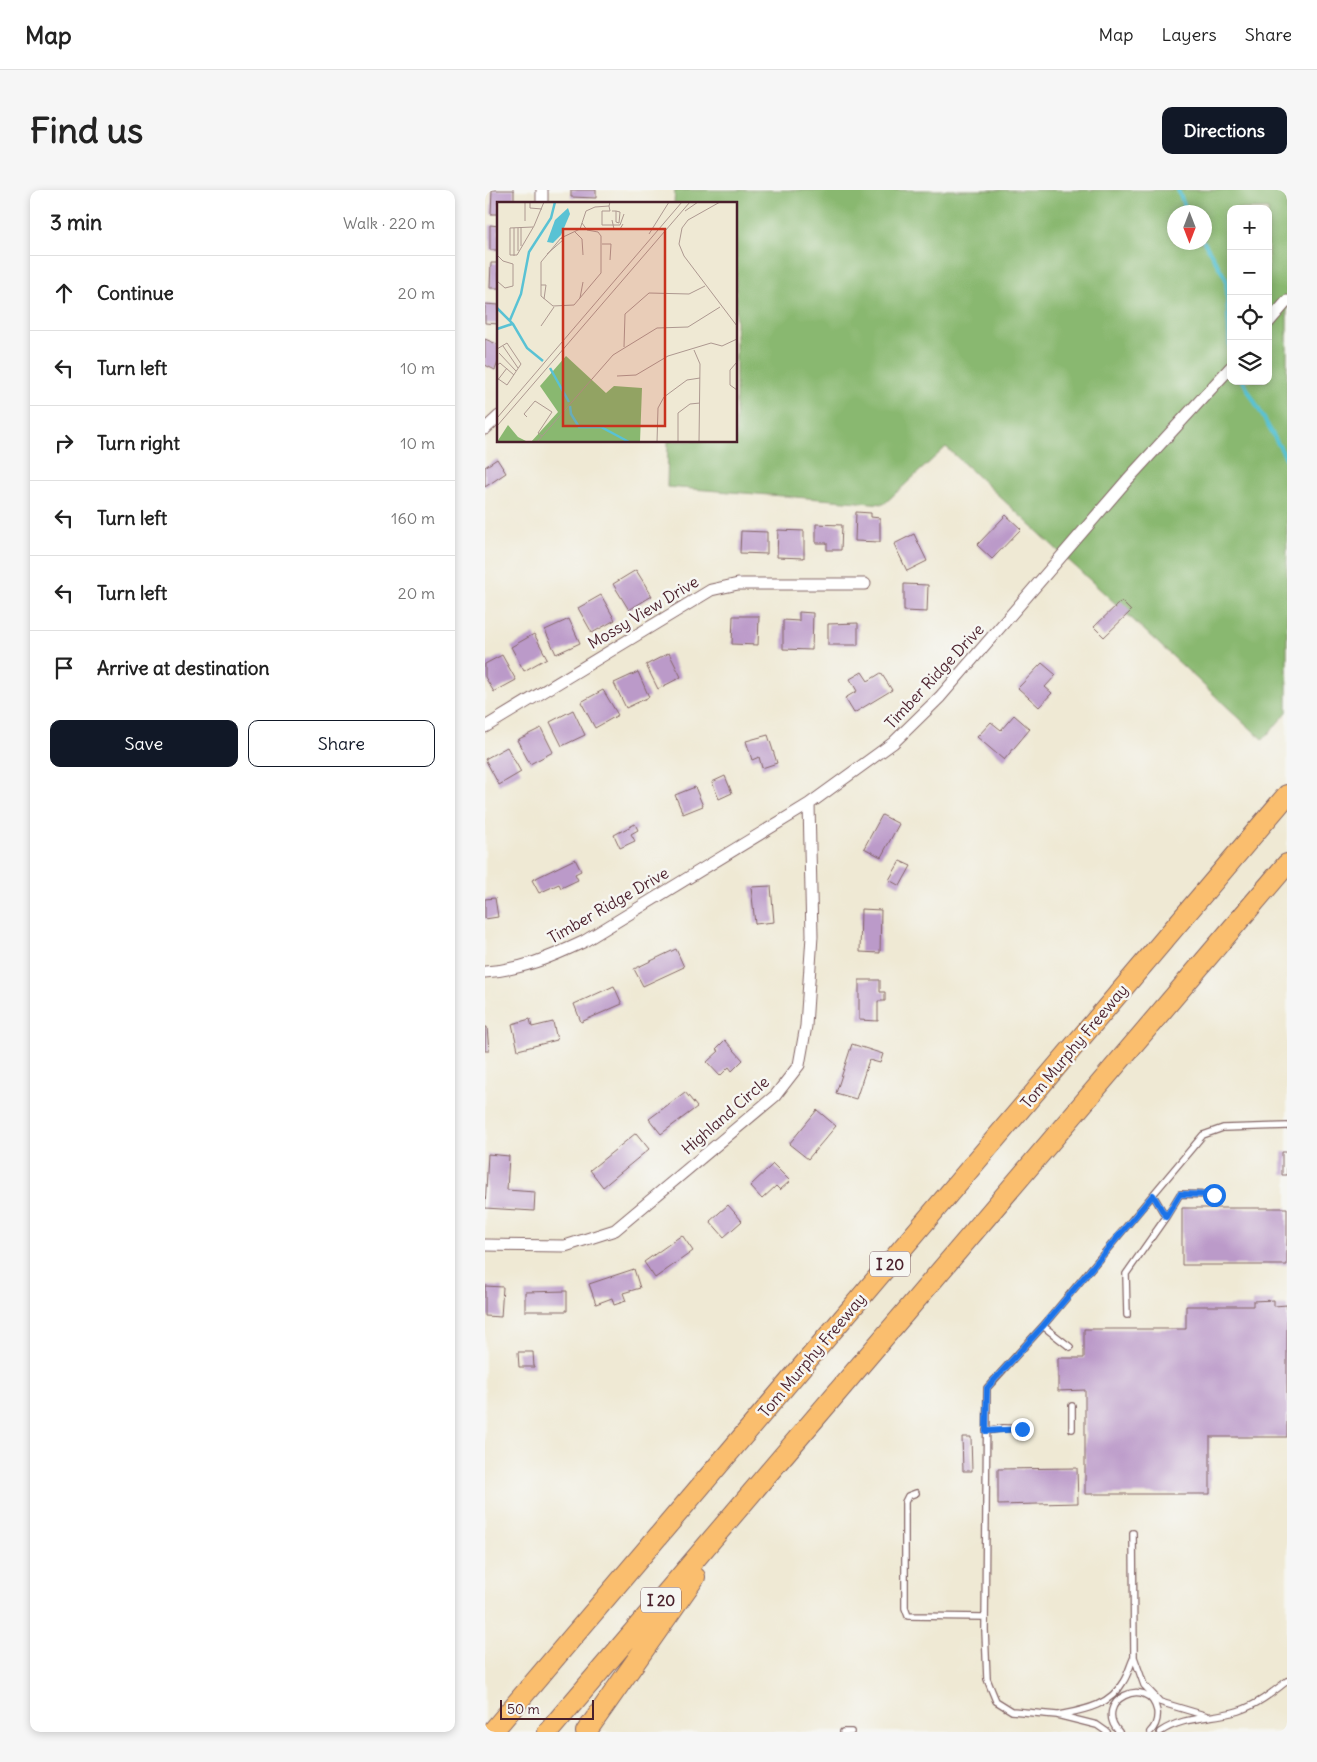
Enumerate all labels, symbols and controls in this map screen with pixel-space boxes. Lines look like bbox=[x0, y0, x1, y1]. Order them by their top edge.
text: Map bbox=[25, 20, 72, 50]
text: Map bbox=[1098, 23, 1133, 46]
text: Layers bbox=[1161, 23, 1217, 46]
text: Share bbox=[1245, 23, 1292, 46]
button: Directions bbox=[1162, 107, 1287, 154]
text: Find us bbox=[30, 108, 143, 152]
inset map bbox=[497, 202, 737, 442]
north arrow bbox=[1167, 205, 1212, 250]
map controls bbox=[1227, 205, 1272, 385]
button: + bbox=[1227, 205, 1272, 250]
text: 3 min bbox=[50, 209, 102, 236]
text: Walk · 220 m bbox=[343, 213, 435, 233]
button: − bbox=[1227, 250, 1272, 295]
icon: ahead bbox=[50, 279, 78, 307]
text: Continue bbox=[97, 281, 174, 305]
text: 20 m bbox=[398, 283, 435, 303]
button: locate bbox=[1227, 295, 1272, 340]
button: layers bbox=[1227, 340, 1272, 385]
icon: left bbox=[50, 354, 78, 382]
text: Turn left bbox=[97, 356, 167, 380]
text: 10 m bbox=[400, 358, 435, 378]
icon: right bbox=[50, 429, 78, 457]
text: Turn right bbox=[97, 431, 180, 455]
text: 10 m bbox=[400, 433, 435, 453]
icon: left bbox=[50, 504, 78, 532]
text: Turn left bbox=[97, 506, 167, 530]
text: 160 m bbox=[391, 508, 435, 528]
street label: Mossy View Drive bbox=[584, 571, 702, 653]
icon: left bbox=[50, 579, 78, 607]
text: Turn left bbox=[97, 581, 167, 605]
text: 20 m bbox=[398, 583, 435, 603]
street label: Timber Ridge Drive bbox=[880, 619, 988, 733]
icon: arrive bbox=[50, 654, 78, 682]
text: Arrive at destination bbox=[97, 656, 270, 680]
button: Save bbox=[50, 720, 238, 767]
button: Share bbox=[248, 720, 435, 767]
street label: Timber Ridge Drive bbox=[544, 862, 672, 948]
street label: Tom Murphy Freeway bbox=[1016, 980, 1132, 1112]
street label: Highland Circle bbox=[677, 1072, 773, 1158]
route start bbox=[1203, 1184, 1226, 1207]
road number: I 20 bbox=[870, 1252, 910, 1276]
street label: Tom Murphy Freeway bbox=[754, 1289, 870, 1421]
route end bbox=[1011, 1418, 1034, 1441]
road number: I 20 bbox=[641, 1588, 681, 1612]
scale bar bbox=[500, 1697, 594, 1720]
text: 50 m bbox=[507, 1700, 540, 1718]

